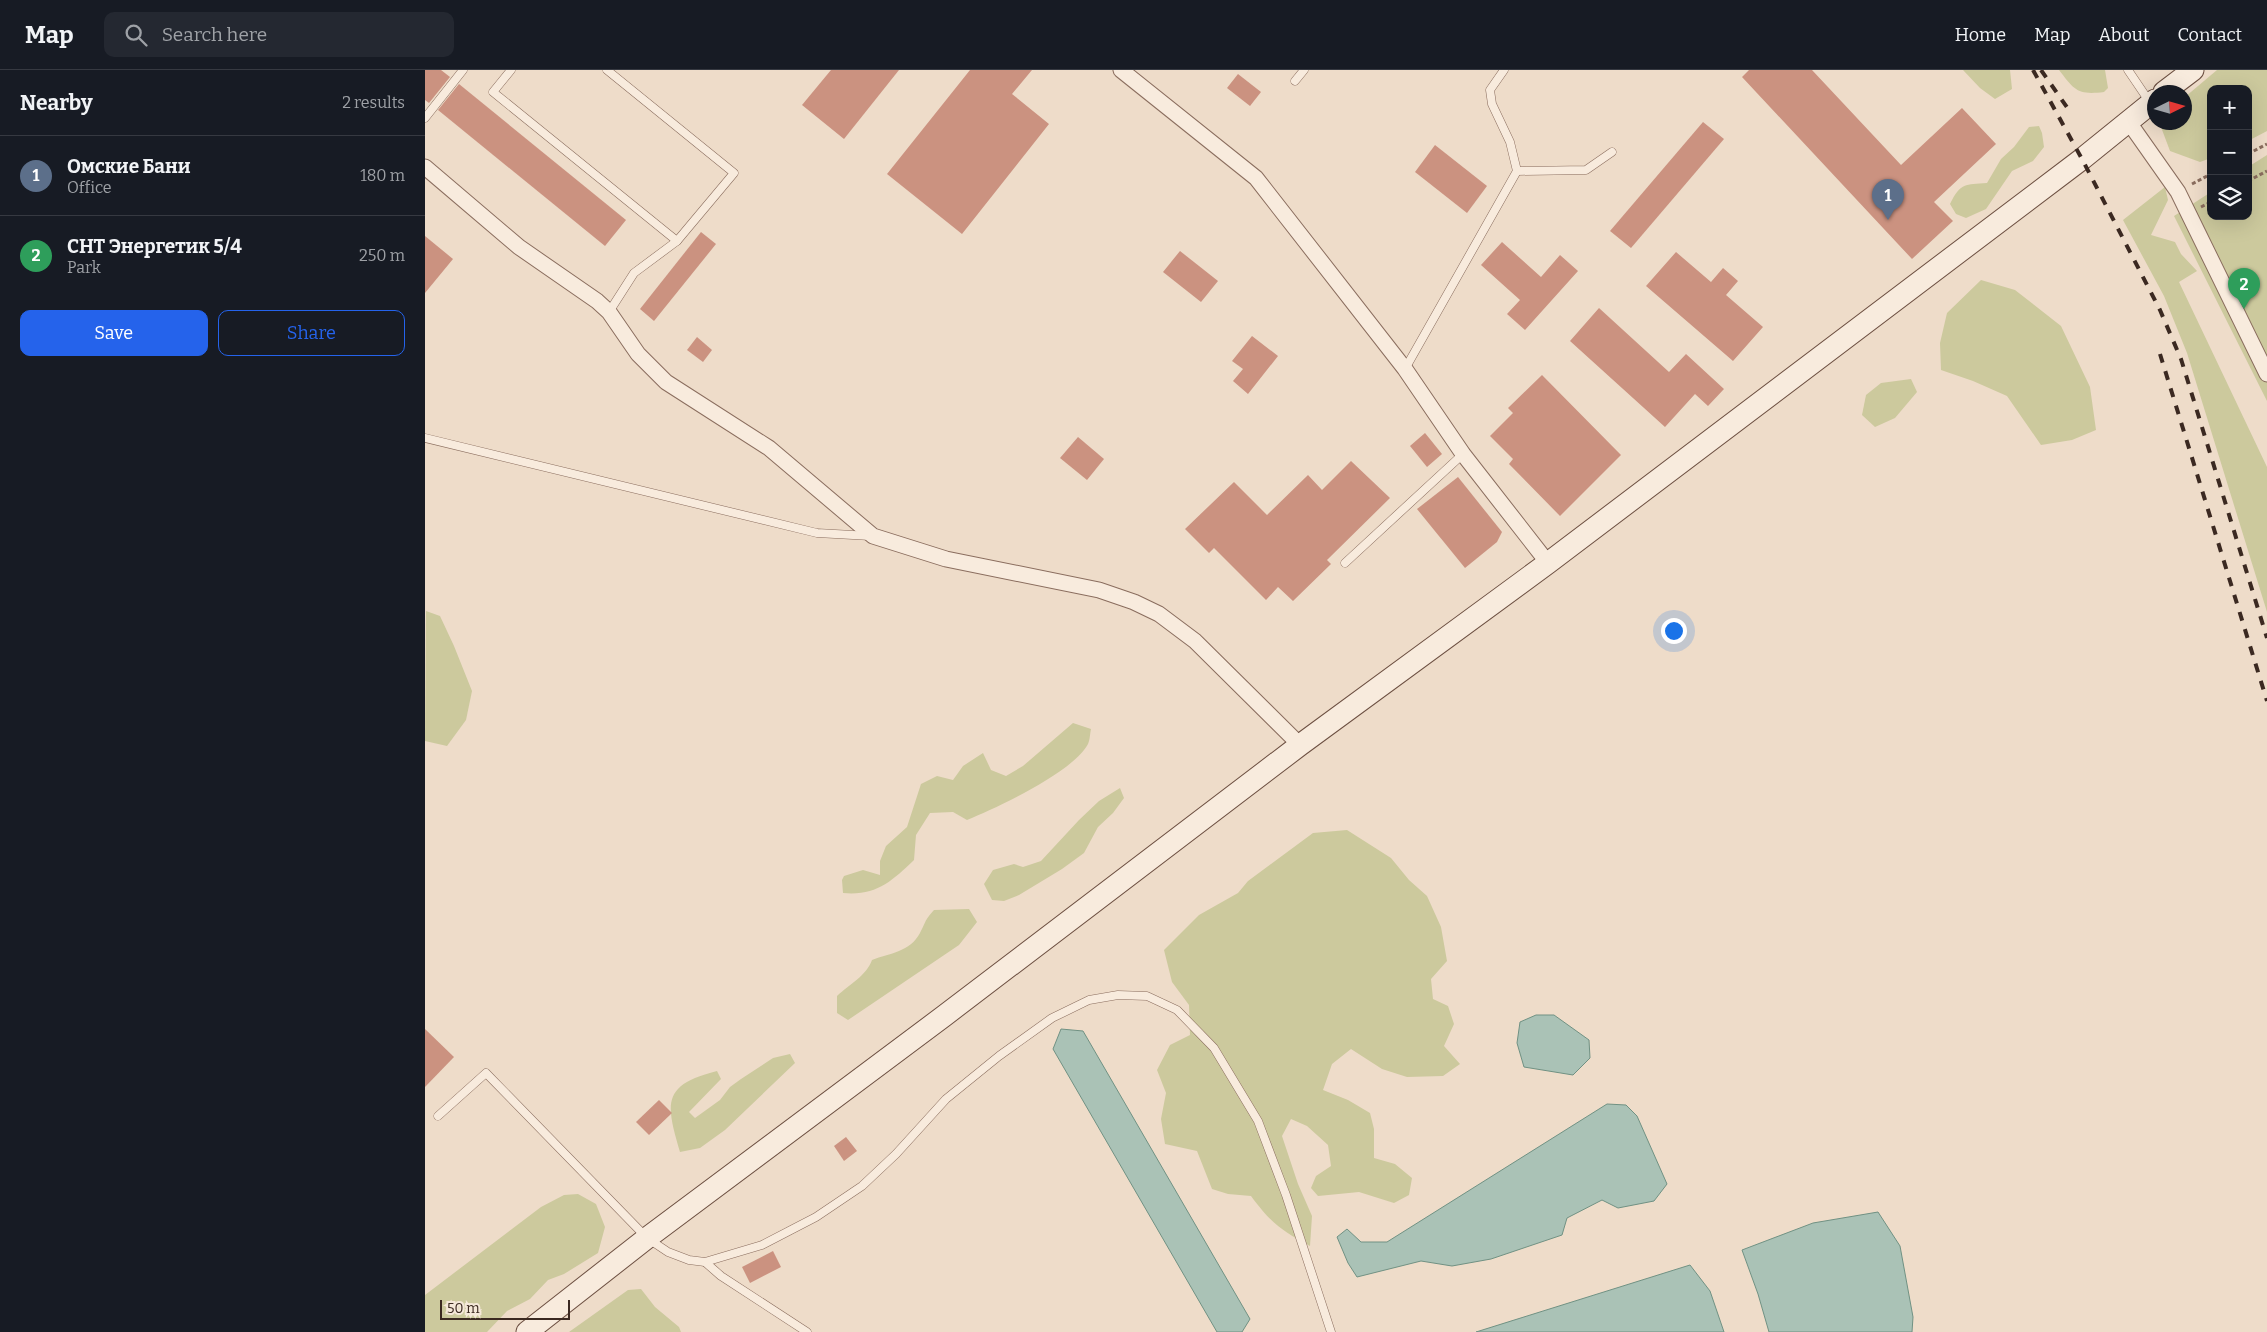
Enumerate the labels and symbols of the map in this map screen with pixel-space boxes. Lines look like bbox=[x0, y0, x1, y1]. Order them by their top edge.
north arrow bbox=[2147, 85, 2192, 130]
pin: 1 bbox=[1872, 179, 1904, 220]
pin: 2 bbox=[2228, 268, 2260, 309]
your location bbox=[1661, 618, 1687, 644]
scale bar bbox=[440, 1297, 570, 1320]

